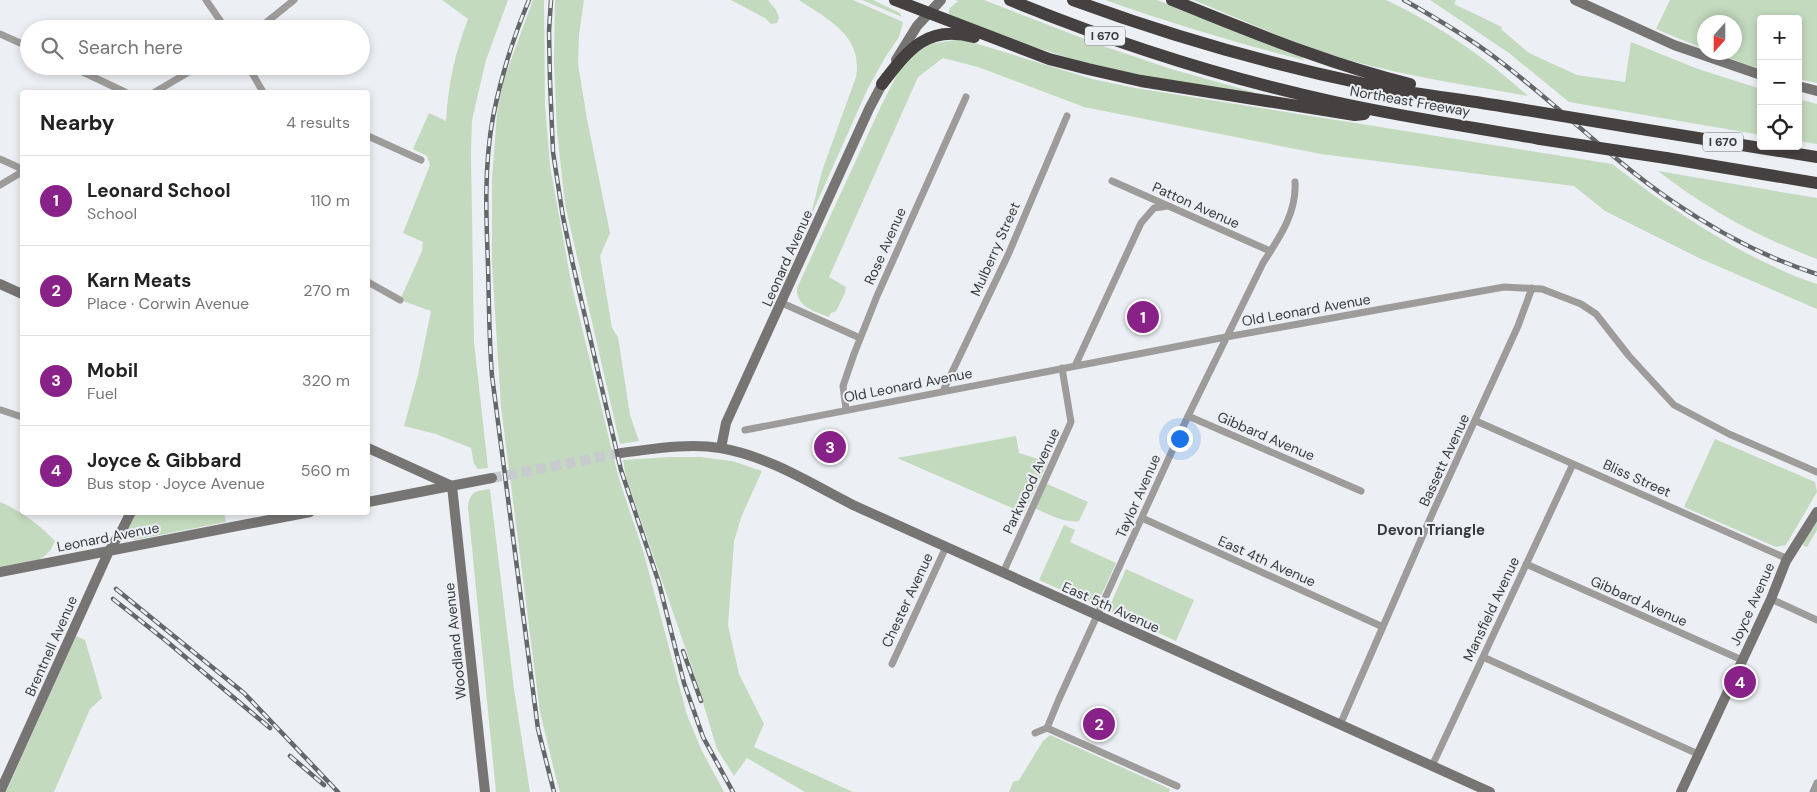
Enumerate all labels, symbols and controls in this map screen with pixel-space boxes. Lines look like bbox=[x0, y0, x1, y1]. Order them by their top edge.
north arrow bbox=[1697, 15, 1742, 60]
map controls bbox=[1757, 15, 1802, 150]
button: + bbox=[1757, 15, 1802, 60]
search box bbox=[20, 20, 370, 75]
road number: I 670 bbox=[1085, 27, 1125, 46]
icon: search bbox=[38, 34, 66, 62]
text: Search here bbox=[78, 35, 183, 60]
button: − bbox=[1757, 60, 1802, 105]
street label: Northeast Freeway bbox=[1348, 82, 1472, 120]
button: locate bbox=[1757, 105, 1802, 150]
text: Nearby bbox=[40, 109, 114, 137]
text: 4 results bbox=[286, 112, 350, 133]
road number: I 670 bbox=[1703, 132, 1743, 152]
text: Leonard School bbox=[87, 178, 231, 203]
street label: Patton Avenue bbox=[1150, 178, 1242, 232]
text: 1 bbox=[53, 190, 59, 211]
text: 110 m bbox=[311, 190, 350, 211]
street label: Mulberry Street bbox=[966, 199, 1024, 299]
text: School bbox=[87, 203, 137, 224]
street label: Rose Avenue bbox=[860, 205, 910, 287]
street label: Leonard Avenue bbox=[758, 207, 816, 309]
text: Karn Meats bbox=[87, 268, 191, 293]
text: 2 bbox=[51, 280, 61, 301]
text: 270 m bbox=[303, 280, 350, 301]
street label: Old Leonard Avenue bbox=[1240, 290, 1372, 330]
text: Place · Corwin Avenue bbox=[87, 293, 249, 314]
pin: 1 bbox=[1127, 298, 1159, 336]
text: Mobil bbox=[87, 358, 138, 383]
street label: Old Leonard Avenue bbox=[842, 364, 974, 406]
text: 3 bbox=[51, 370, 61, 391]
text: 320 m bbox=[302, 370, 350, 391]
text: Fuel bbox=[87, 383, 117, 404]
street label: Gibbard Avenue bbox=[1215, 407, 1317, 465]
street label: Bassett Avenue bbox=[1415, 411, 1473, 509]
street label: Parkwood Avenue bbox=[999, 425, 1063, 537]
your location bbox=[1167, 426, 1193, 452]
pin: 3 bbox=[814, 428, 846, 466]
text: Joyce & Gibbard bbox=[87, 448, 241, 473]
street label: Taylor Avenue bbox=[1111, 451, 1165, 541]
street label: Bliss Street bbox=[1600, 455, 1674, 501]
text: 4 bbox=[51, 460, 61, 481]
text: 560 m bbox=[301, 460, 350, 481]
text: Bus stop · Joyce Avenue bbox=[87, 473, 265, 494]
street label: Leonard Avenue bbox=[55, 518, 161, 556]
district label: Devon Triangle bbox=[1377, 520, 1485, 540]
street label: East 4th Avenue bbox=[1215, 531, 1319, 591]
street label: Chester Avenue bbox=[877, 550, 937, 650]
street label: Mansfield Avenue bbox=[1459, 554, 1523, 664]
street label: Joyce Avenue bbox=[1726, 560, 1778, 648]
street label: Gibbard Avenue bbox=[1588, 572, 1690, 630]
street label: East 5th Avenue bbox=[1059, 577, 1163, 637]
street label: Woodland Avenue bbox=[440, 582, 470, 700]
street label: Brentnell Avenue bbox=[21, 593, 81, 699]
pin: 4 bbox=[1724, 663, 1756, 701]
pin: 2 bbox=[1083, 705, 1115, 743]

